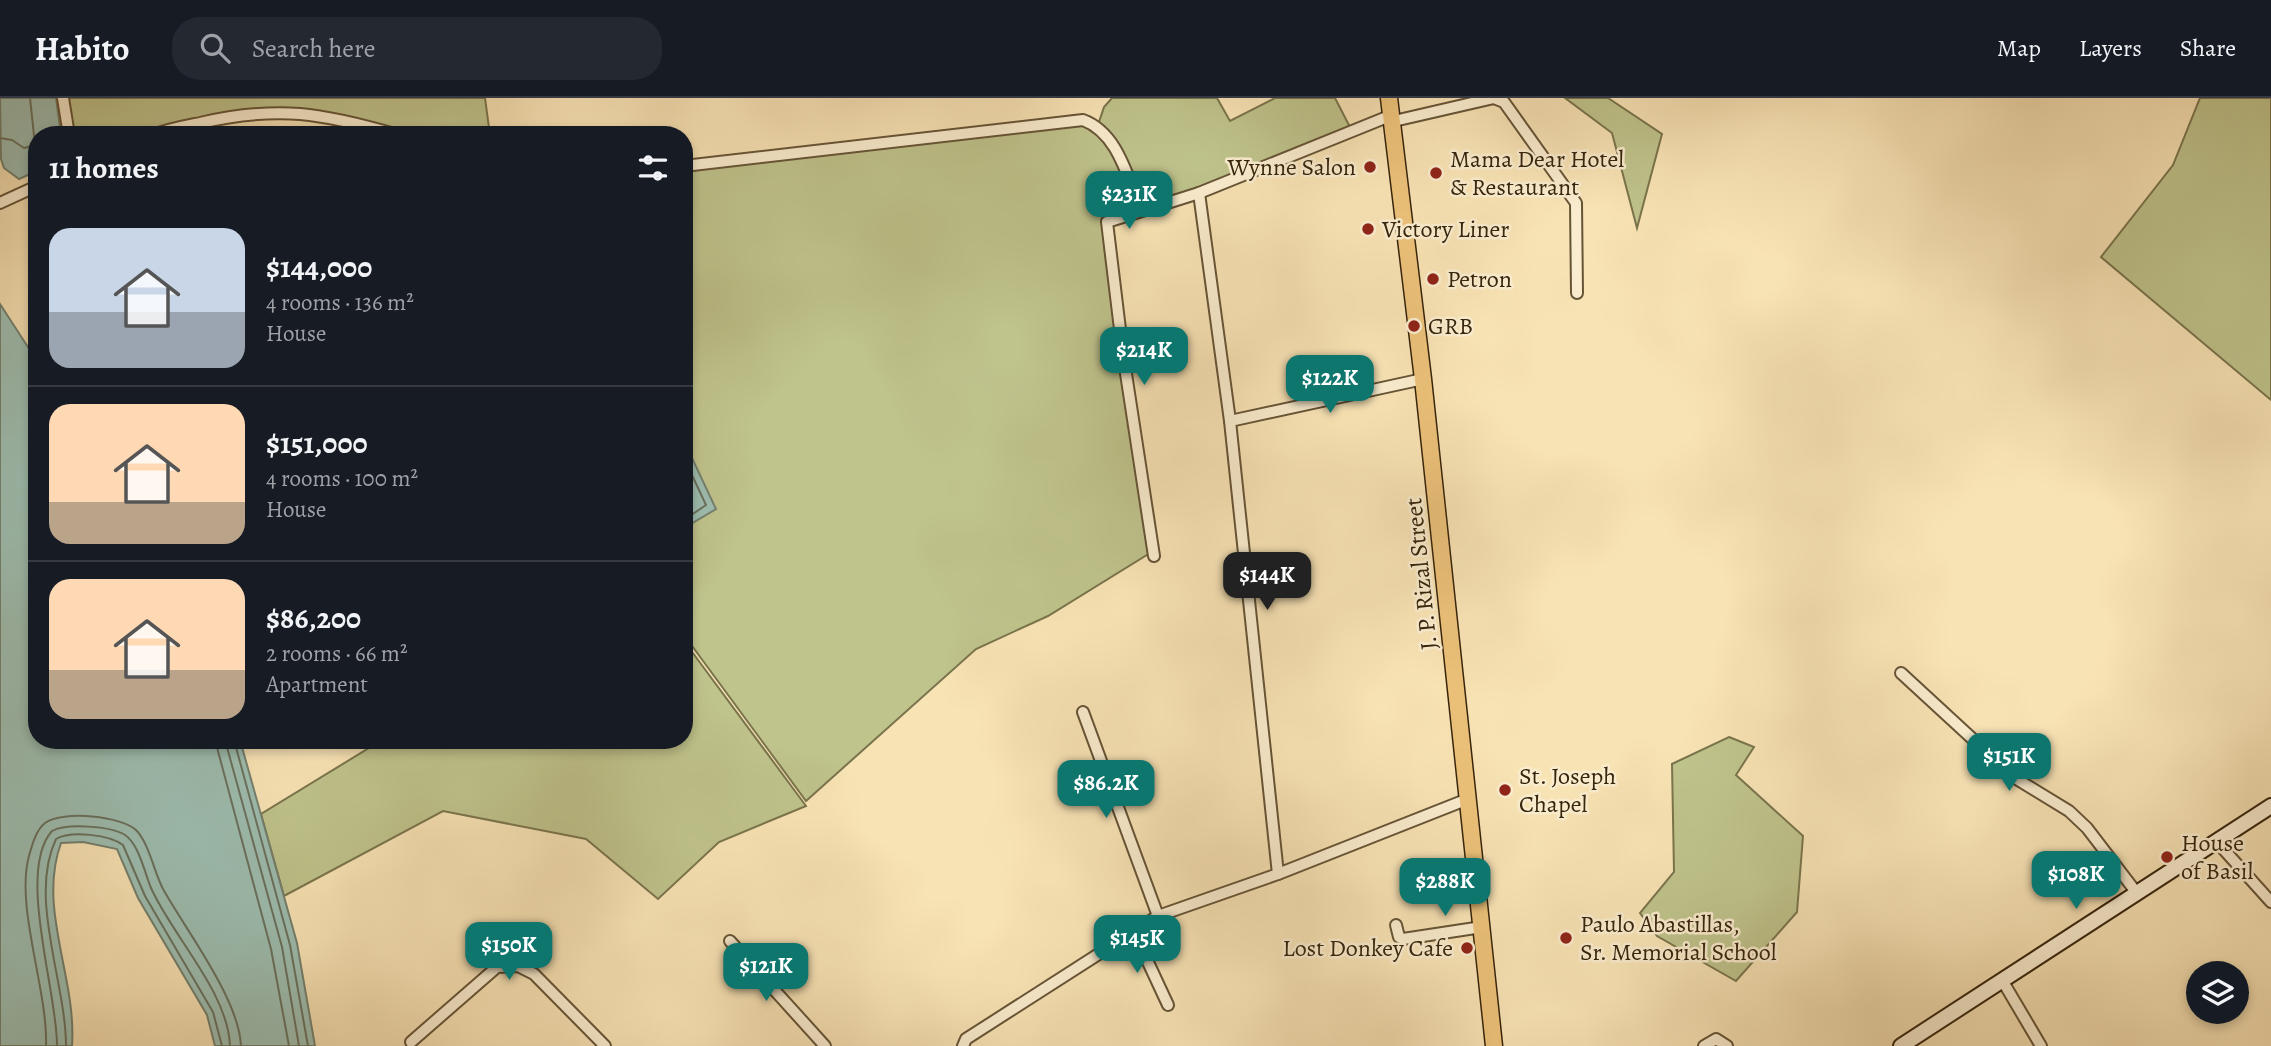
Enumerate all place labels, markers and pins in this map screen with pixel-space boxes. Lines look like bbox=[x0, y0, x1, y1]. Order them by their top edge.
place label: Mama Dear Hotel & Restaurant bbox=[1450, 143, 1624, 203]
place label: Wynne Salon bbox=[1226, 151, 1356, 183]
marker: Wynne Salon bbox=[1362, 159, 1378, 175]
marker: Mama Dear Hotel & Restaurant bbox=[1428, 165, 1444, 181]
pin: $231K bbox=[1080, 172, 1178, 231]
place label: Victory Liner bbox=[1381, 213, 1510, 245]
marker: Victory Liner bbox=[1360, 221, 1376, 237]
place label: Petron bbox=[1447, 263, 1512, 295]
marker: Petron bbox=[1425, 271, 1441, 287]
place label: GRB bbox=[1428, 310, 1473, 342]
marker: GRB bbox=[1406, 318, 1422, 334]
pin: $214K bbox=[1095, 328, 1193, 387]
pin: $122K bbox=[1281, 356, 1379, 415]
pin: $144K bbox=[1218, 552, 1316, 612]
pin: $151K bbox=[1960, 734, 2058, 793]
pin: $86.2K bbox=[1049, 760, 1163, 820]
place label: St. Joseph Chapel bbox=[1519, 760, 1616, 820]
marker: St. Joseph Chapel bbox=[1497, 782, 1513, 798]
place label: House of Basil bbox=[2181, 827, 2254, 887]
marker: House of Basil bbox=[2159, 849, 2175, 865]
pin: $108K bbox=[2027, 852, 2125, 911]
pin: $288K bbox=[1396, 858, 1494, 918]
place label: Paulo Abastillas, Sr. Memorial School bbox=[1580, 908, 1777, 968]
pin: $145K bbox=[1088, 916, 1186, 975]
pin: $150K bbox=[460, 922, 558, 982]
marker: Paulo Abastillas, Sr. Memorial School bbox=[1558, 930, 1574, 946]
place label: Lost Donkey Cafe bbox=[1282, 932, 1453, 964]
marker: Lost Donkey Cafe bbox=[1459, 940, 1475, 956]
pin: $121K bbox=[717, 944, 815, 1003]

